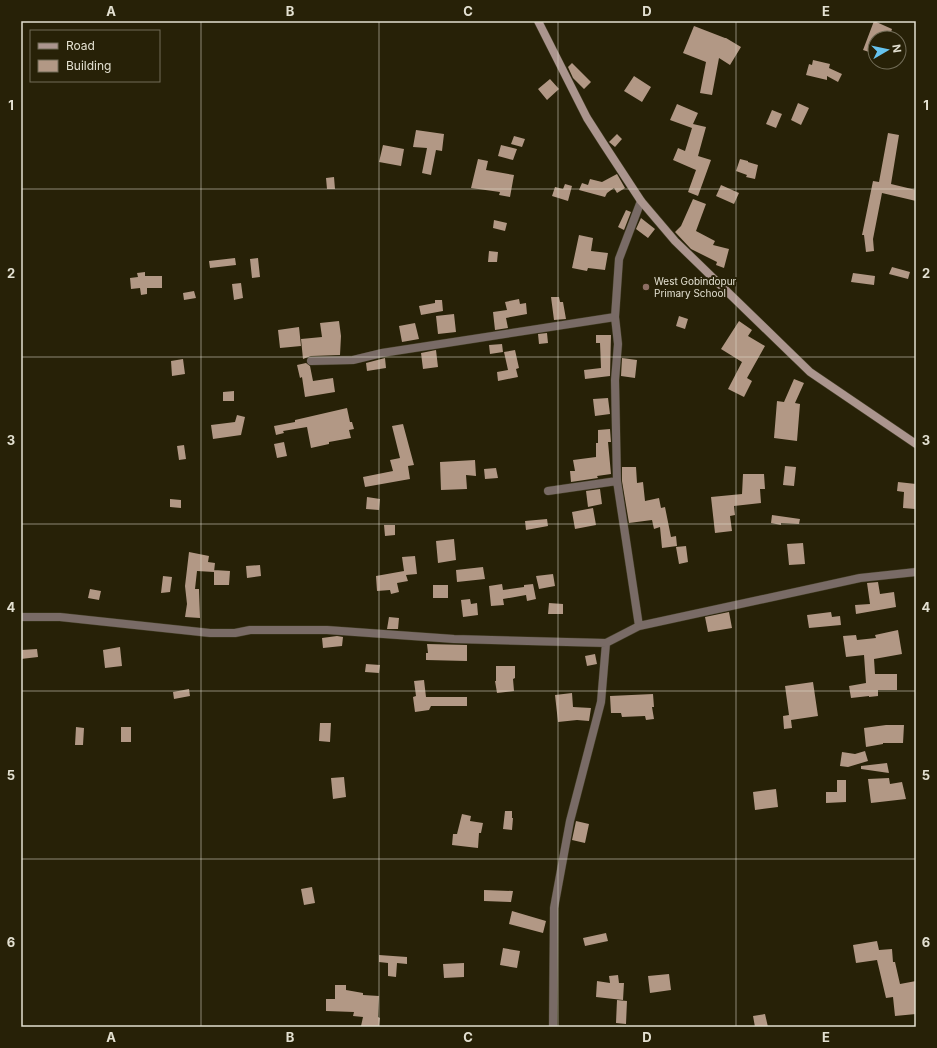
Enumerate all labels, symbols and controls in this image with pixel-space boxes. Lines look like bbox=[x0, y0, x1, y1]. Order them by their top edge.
text: A bbox=[106, 3, 116, 19]
text: B bbox=[286, 3, 295, 19]
text: C bbox=[463, 3, 473, 19]
text: D bbox=[642, 3, 652, 19]
text: E bbox=[822, 3, 830, 19]
legend bbox=[30, 30, 160, 82]
north arrow bbox=[867, 30, 907, 70]
text: Road bbox=[66, 38, 95, 53]
text: N bbox=[889, 43, 904, 54]
text: Building bbox=[66, 58, 111, 73]
text: 1 bbox=[8, 97, 14, 113]
text: 1 bbox=[923, 97, 929, 113]
text: 2 bbox=[7, 265, 15, 281]
text: 2 bbox=[922, 265, 930, 281]
place label: West Gobindopur Primary School bbox=[654, 275, 737, 299]
marker: West Gobindopur Primary School bbox=[641, 282, 651, 292]
text: 3 bbox=[7, 432, 15, 448]
text: 3 bbox=[922, 432, 930, 448]
text: 4 bbox=[7, 599, 16, 615]
text: 4 bbox=[922, 599, 931, 615]
text: 5 bbox=[7, 767, 15, 783]
text: 5 bbox=[922, 767, 930, 783]
text: 6 bbox=[7, 934, 15, 950]
text: 6 bbox=[922, 934, 930, 950]
text: A bbox=[106, 1029, 116, 1045]
text: B bbox=[286, 1029, 295, 1045]
text: C bbox=[463, 1029, 473, 1045]
text: D bbox=[642, 1029, 652, 1045]
text: E bbox=[822, 1029, 830, 1045]

